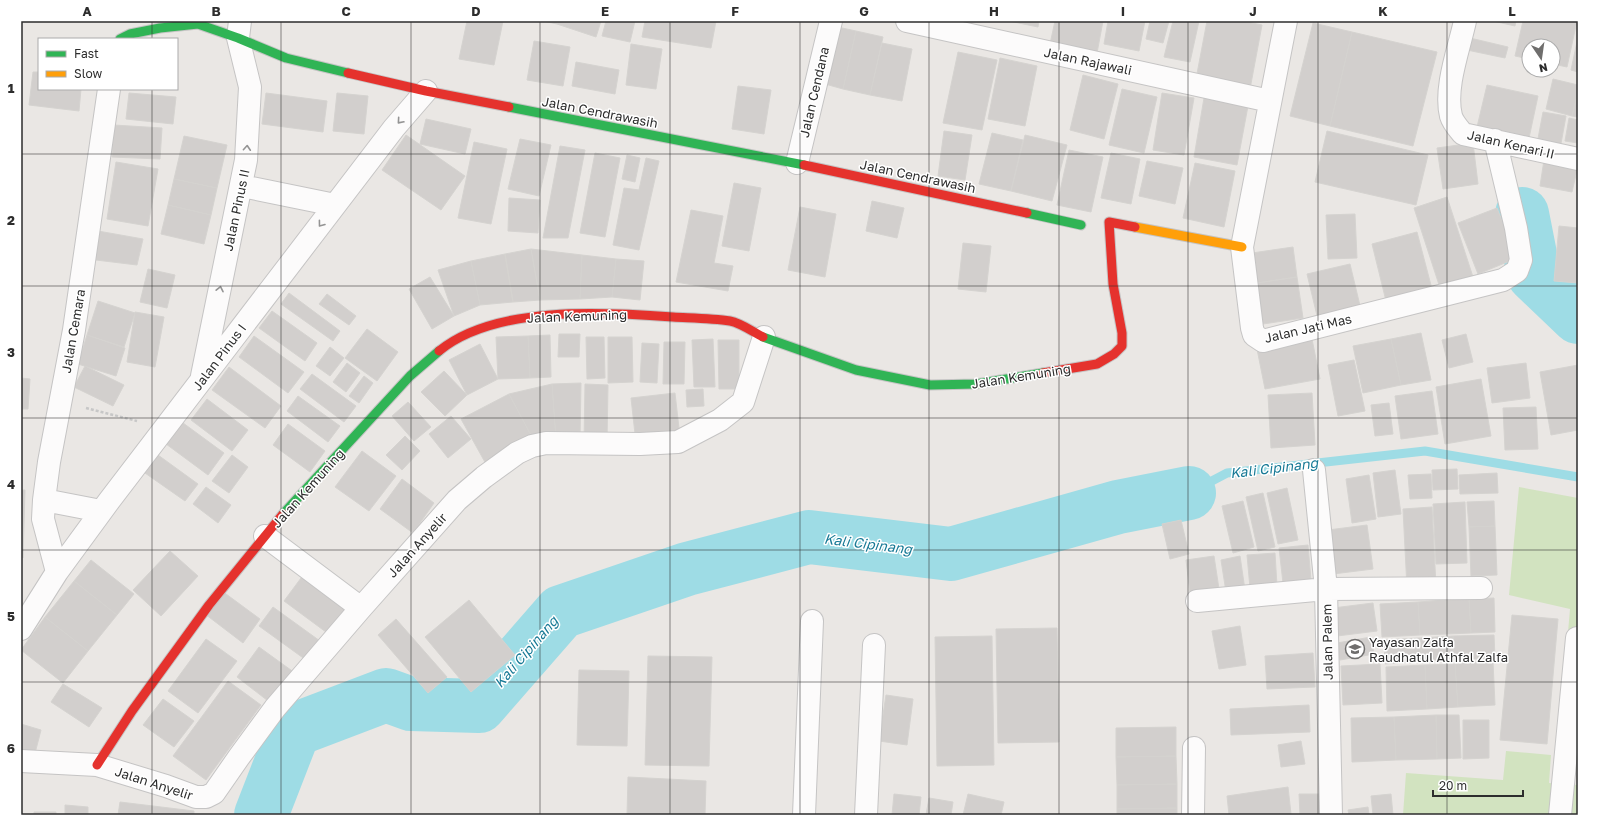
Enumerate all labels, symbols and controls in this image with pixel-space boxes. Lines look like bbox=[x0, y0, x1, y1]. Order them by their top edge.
text: A bbox=[82, 3, 92, 19]
text: B bbox=[211, 3, 221, 19]
text: C bbox=[341, 3, 351, 19]
text: D bbox=[471, 3, 481, 19]
text: E bbox=[601, 3, 609, 19]
text: F bbox=[731, 3, 739, 19]
text: G bbox=[859, 3, 869, 19]
text: H bbox=[989, 3, 999, 19]
text: I bbox=[1121, 3, 1125, 19]
text: J bbox=[1249, 3, 1257, 19]
text: K bbox=[1378, 3, 1388, 19]
text: L bbox=[1508, 3, 1516, 19]
legend bbox=[38, 38, 178, 90]
north arrow bbox=[1521, 38, 1561, 78]
street label: Jalan Rajawali bbox=[1043, 44, 1133, 78]
street label: Jalan Cendana bbox=[796, 45, 832, 139]
text: Fast bbox=[74, 46, 99, 61]
text: N bbox=[1538, 61, 1549, 76]
text: Slow bbox=[74, 66, 102, 81]
text: 1 bbox=[8, 80, 15, 96]
street label: Jalan Cendrawasih bbox=[541, 93, 659, 131]
one-way arrow bbox=[398, 116, 405, 124]
street label: Jalan Kenari II bbox=[1466, 126, 1556, 162]
one-way arrow bbox=[243, 145, 252, 151]
street label: Jalan Cendrawasih bbox=[859, 156, 977, 196]
street label: Jalan Pinus II bbox=[219, 168, 253, 252]
text: 2 bbox=[7, 212, 15, 228]
one-way arrow bbox=[319, 219, 326, 226]
one-way arrow bbox=[215, 286, 223, 292]
street label: Jalan Cemara bbox=[58, 288, 88, 374]
street label: Jalan Kemuning bbox=[527, 306, 627, 326]
street label: Jalan Jati Mas bbox=[1263, 310, 1353, 346]
street label: Jalan Pinus I bbox=[189, 320, 249, 394]
text: 3 bbox=[7, 344, 15, 360]
street label: Jalan Kemuning bbox=[970, 360, 1072, 392]
street label: Jalan Kemuning bbox=[268, 445, 348, 531]
water label: Kali Cipinang bbox=[1229, 454, 1320, 481]
text: 4 bbox=[7, 476, 15, 492]
street label: Jalan Anyelir bbox=[384, 510, 450, 580]
water label: Kali Cipinang bbox=[823, 530, 914, 558]
street label: Jalan Palem bbox=[1318, 604, 1336, 680]
text: 5 bbox=[7, 608, 15, 624]
water label: Kali Cipinang bbox=[490, 612, 562, 691]
place label: Yayasan Zalfa Raudhatul Athfal Zalfa bbox=[1369, 634, 1508, 665]
school or university icon: Yayasan Zalfa Raudhatul Athfal Zalfa bbox=[1344, 638, 1366, 660]
text: 6 bbox=[7, 740, 15, 756]
street label: Jalan Anyelir bbox=[113, 763, 195, 803]
scale bar bbox=[1433, 772, 1523, 798]
text: 20 m bbox=[1439, 778, 1467, 793]

